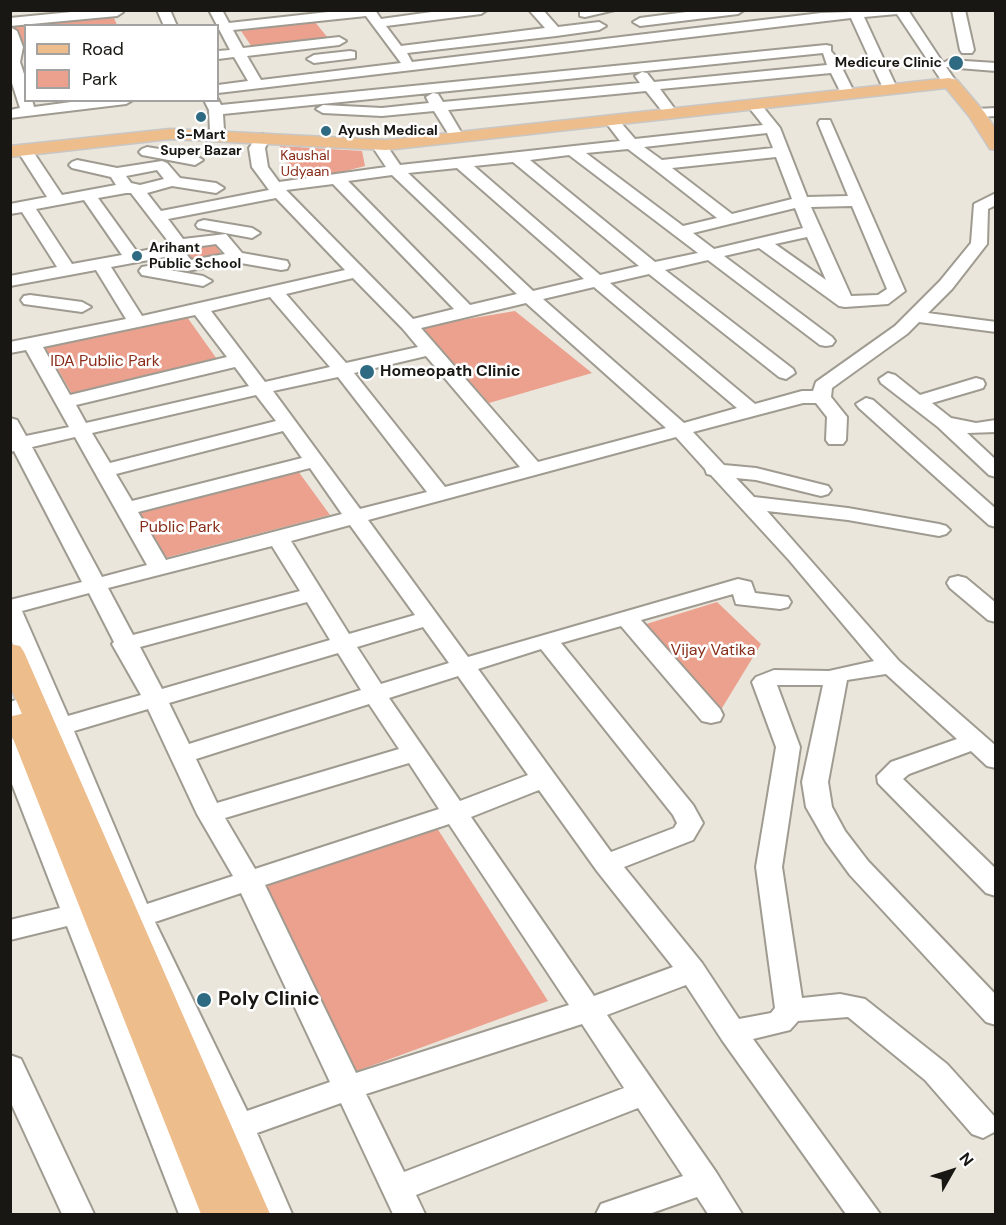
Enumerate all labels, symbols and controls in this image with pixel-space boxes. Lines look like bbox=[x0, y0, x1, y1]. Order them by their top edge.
legend bbox=[24, 24, 219, 102]
text: Road bbox=[82, 37, 124, 61]
marker: Medicure Clinic bbox=[947, 54, 965, 72]
place label: Medicure Clinic bbox=[835, 55, 942, 71]
text: Park bbox=[82, 67, 118, 91]
marker: S-Mart Super Bazar bbox=[194, 110, 208, 124]
place label: Ayush Medical bbox=[338, 123, 438, 139]
marker: Ayush Medical bbox=[319, 124, 333, 138]
place label: S-Mart Super Bazar bbox=[160, 127, 242, 160]
park label: Kaushal Udyaan bbox=[280, 148, 330, 180]
place label: Arihant Public School bbox=[149, 240, 241, 272]
marker: Arihant Public School bbox=[130, 249, 144, 263]
park label: IDA Public Park bbox=[50, 352, 160, 372]
place label: Homeopath Clinic bbox=[380, 362, 520, 382]
marker: Homeopath Clinic bbox=[358, 363, 376, 381]
park label: Public Park bbox=[140, 518, 220, 538]
park label: Vijay Vatika bbox=[670, 641, 756, 661]
place label: Poly Clinic bbox=[218, 988, 320, 1012]
marker: Poly Clinic bbox=[195, 991, 213, 1009]
north arrow bbox=[922, 1141, 982, 1201]
text: N bbox=[955, 1148, 978, 1170]

